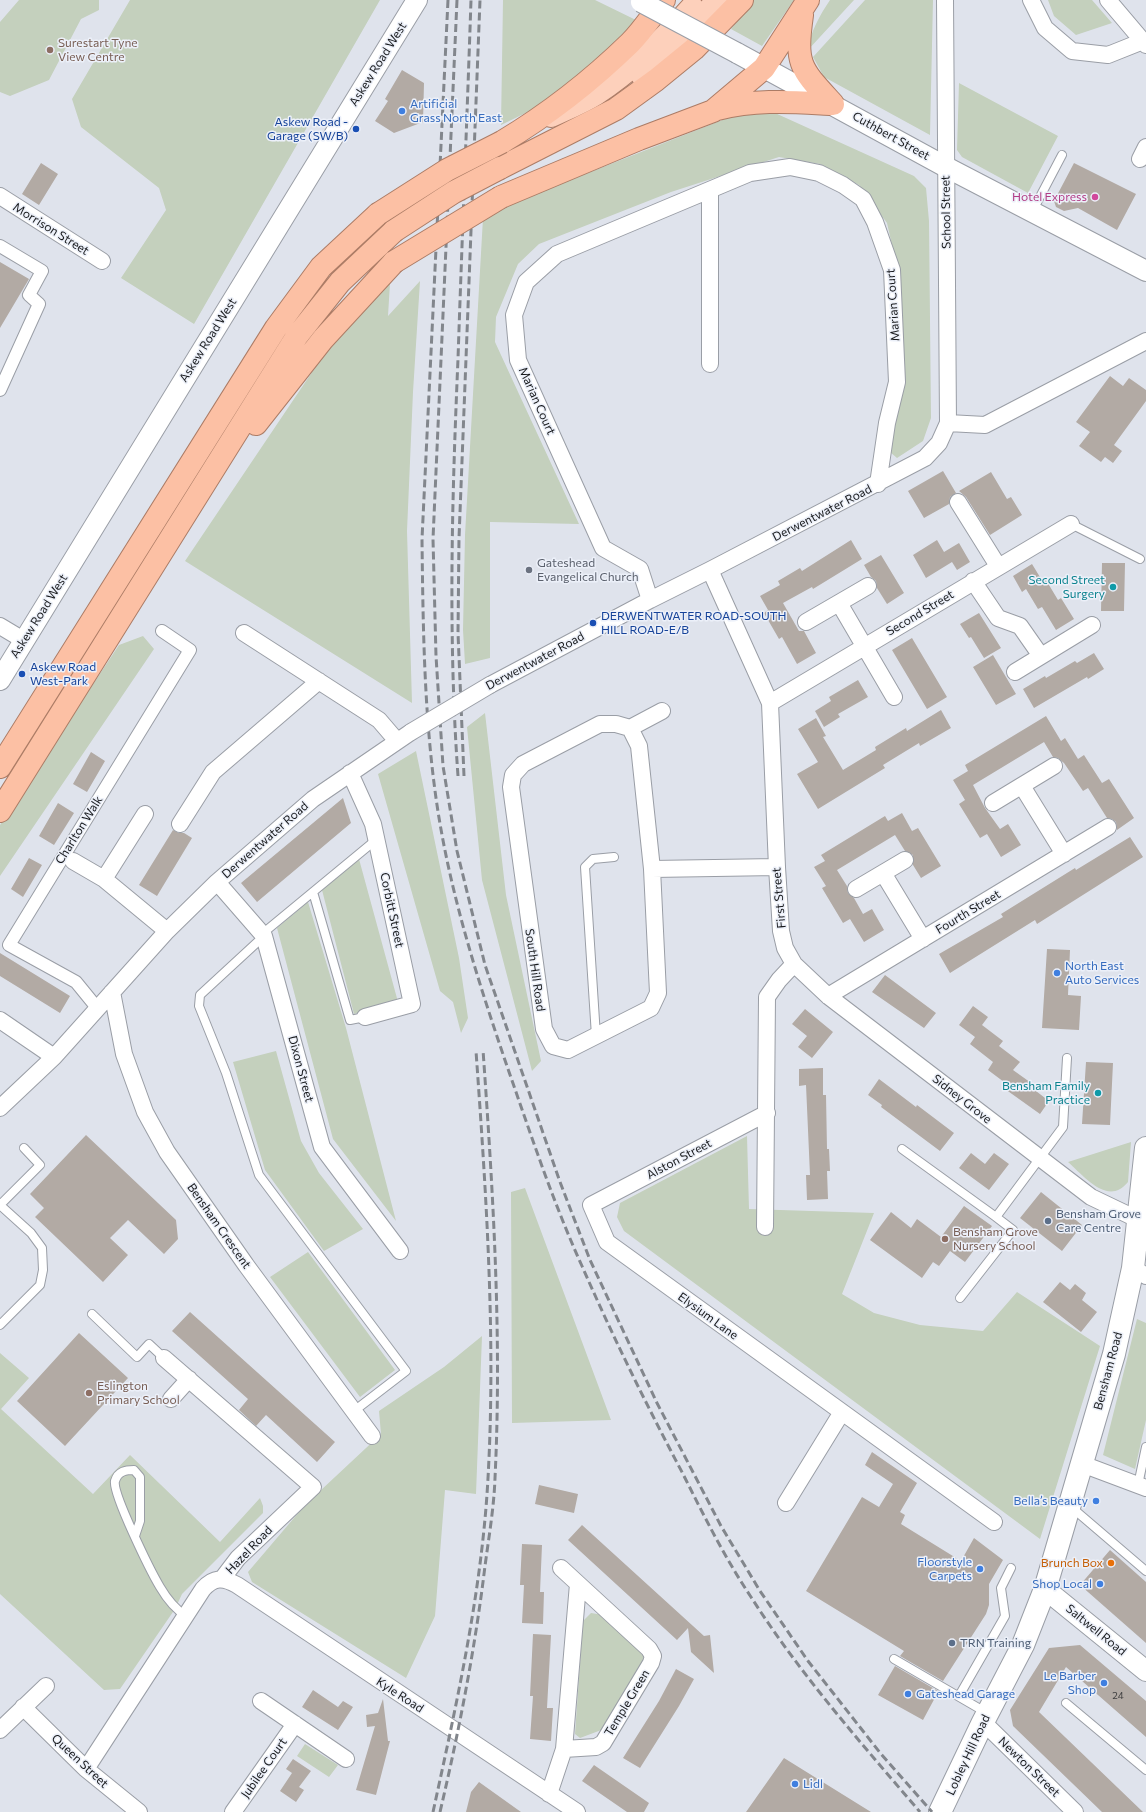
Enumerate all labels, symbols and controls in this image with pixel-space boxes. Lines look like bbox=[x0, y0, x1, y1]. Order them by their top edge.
street label: Askew Road West bbox=[346, 19, 410, 109]
place label: Surestart Tyne View Centre bbox=[58, 36, 138, 64]
marker: Surestart Tyne View Centre bbox=[45, 45, 55, 55]
place label: Artificial Grass North East bbox=[410, 97, 502, 125]
marker: Artificial Grass North East bbox=[397, 106, 407, 116]
street label: Cuthbert Street bbox=[850, 109, 932, 163]
place label: Askew Road - Garage (SW/B) bbox=[267, 115, 348, 143]
marker: Askew Road - Garage (SW/B) bbox=[351, 124, 361, 134]
street label: School Street bbox=[938, 175, 954, 249]
place label: Hotel Express bbox=[1012, 190, 1087, 204]
marker: Hotel Express bbox=[1090, 192, 1100, 202]
street label: Morrison Street bbox=[10, 200, 92, 258]
street label: Marian Court bbox=[883, 268, 903, 342]
street label: Askew Road West bbox=[176, 295, 240, 385]
street label: Marian Court bbox=[516, 365, 558, 437]
street label: Derwentwater Road bbox=[770, 482, 874, 544]
place label: Gateshead Evangelical Church bbox=[537, 556, 639, 584]
marker: Gateshead Evangelical Church bbox=[524, 565, 534, 575]
street label: Askew Road West bbox=[7, 571, 71, 661]
place label: Second Street Surgery bbox=[1029, 573, 1105, 601]
marker: Second Street Surgery bbox=[1108, 582, 1118, 592]
street label: Second Street bbox=[884, 587, 956, 639]
place label: DERWENTWATER ROAD-SOUTH HILL ROAD-E/B bbox=[601, 609, 786, 637]
marker: DERWENTWATER ROAD-SOUTH HILL ROAD-E/B bbox=[588, 618, 598, 628]
street label: Derwentwater Road bbox=[483, 629, 587, 693]
place label: Askew Road West-Park bbox=[30, 660, 96, 688]
marker: Askew Road West-Park bbox=[17, 669, 27, 679]
street label: Charlton Walk bbox=[52, 793, 106, 867]
street label: Derwentwater Road bbox=[219, 799, 311, 881]
street label: First Street bbox=[769, 867, 789, 929]
street label: Corbitt Street bbox=[377, 871, 407, 949]
street label: Fourth Street bbox=[933, 887, 1003, 937]
street label: South Hill Road bbox=[522, 928, 548, 1012]
place label: North East Auto Services bbox=[1065, 959, 1139, 987]
marker: North East Auto Services bbox=[1052, 968, 1062, 978]
street label: Dixon Street bbox=[285, 1034, 317, 1104]
street label: Sidney Grove bbox=[930, 1071, 994, 1127]
place label: Bensham Family Practice bbox=[1002, 1079, 1090, 1107]
marker: Bensham Family Practice bbox=[1093, 1088, 1103, 1098]
street label: Alston Street bbox=[644, 1136, 714, 1182]
street label: Bensham Crescent bbox=[184, 1181, 254, 1271]
place label: Bensham Grove Care Centre bbox=[1056, 1207, 1141, 1235]
marker: Bensham Grove Care Centre bbox=[1043, 1216, 1053, 1226]
place label: Bensham Grove Nursery School bbox=[953, 1225, 1038, 1253]
marker: Bensham Grove Nursery School bbox=[940, 1234, 950, 1244]
street label: Elysium Lane bbox=[675, 1289, 741, 1343]
street label: Bensham Road bbox=[1091, 1330, 1125, 1412]
place label: Eslington Primary School bbox=[97, 1379, 180, 1407]
marker: Eslington Primary School bbox=[84, 1388, 94, 1398]
place label: Bella’s Beauty bbox=[1014, 1494, 1088, 1508]
marker: Bella’s Beauty bbox=[1091, 1496, 1101, 1506]
street label: Hazel Road bbox=[223, 1523, 275, 1577]
place label: Floorstyle Carpets bbox=[917, 1555, 972, 1583]
place label: Brunch Box bbox=[1041, 1556, 1103, 1570]
marker: Brunch Box bbox=[1106, 1558, 1116, 1568]
marker: Floorstyle Carpets bbox=[975, 1564, 985, 1574]
place label: Shop Local bbox=[1032, 1577, 1092, 1591]
marker: Shop Local bbox=[1095, 1579, 1105, 1589]
street label: Saltwell Road bbox=[1063, 1601, 1129, 1659]
place label: TRN Training bbox=[960, 1636, 1031, 1650]
marker: TRN Training bbox=[947, 1638, 957, 1648]
street label: Temple Green bbox=[601, 1667, 653, 1739]
place label: Le Barber Shop bbox=[1043, 1669, 1096, 1697]
street label: Kyle Road bbox=[374, 1674, 426, 1716]
marker: Le Barber Shop bbox=[1099, 1678, 1109, 1688]
place label: Gateshead Garage bbox=[916, 1687, 1015, 1701]
marker: Gateshead Garage bbox=[903, 1689, 913, 1699]
house number: 24 bbox=[1112, 1690, 1124, 1702]
street label: Lobley Hill Road bbox=[943, 1712, 993, 1798]
street label: Queen Street bbox=[49, 1731, 111, 1791]
street label: Newton Street bbox=[995, 1734, 1063, 1800]
street label: Jubilee Court bbox=[238, 1735, 290, 1801]
place label: Lidl bbox=[803, 1777, 823, 1791]
marker: Lidl bbox=[790, 1779, 800, 1789]

